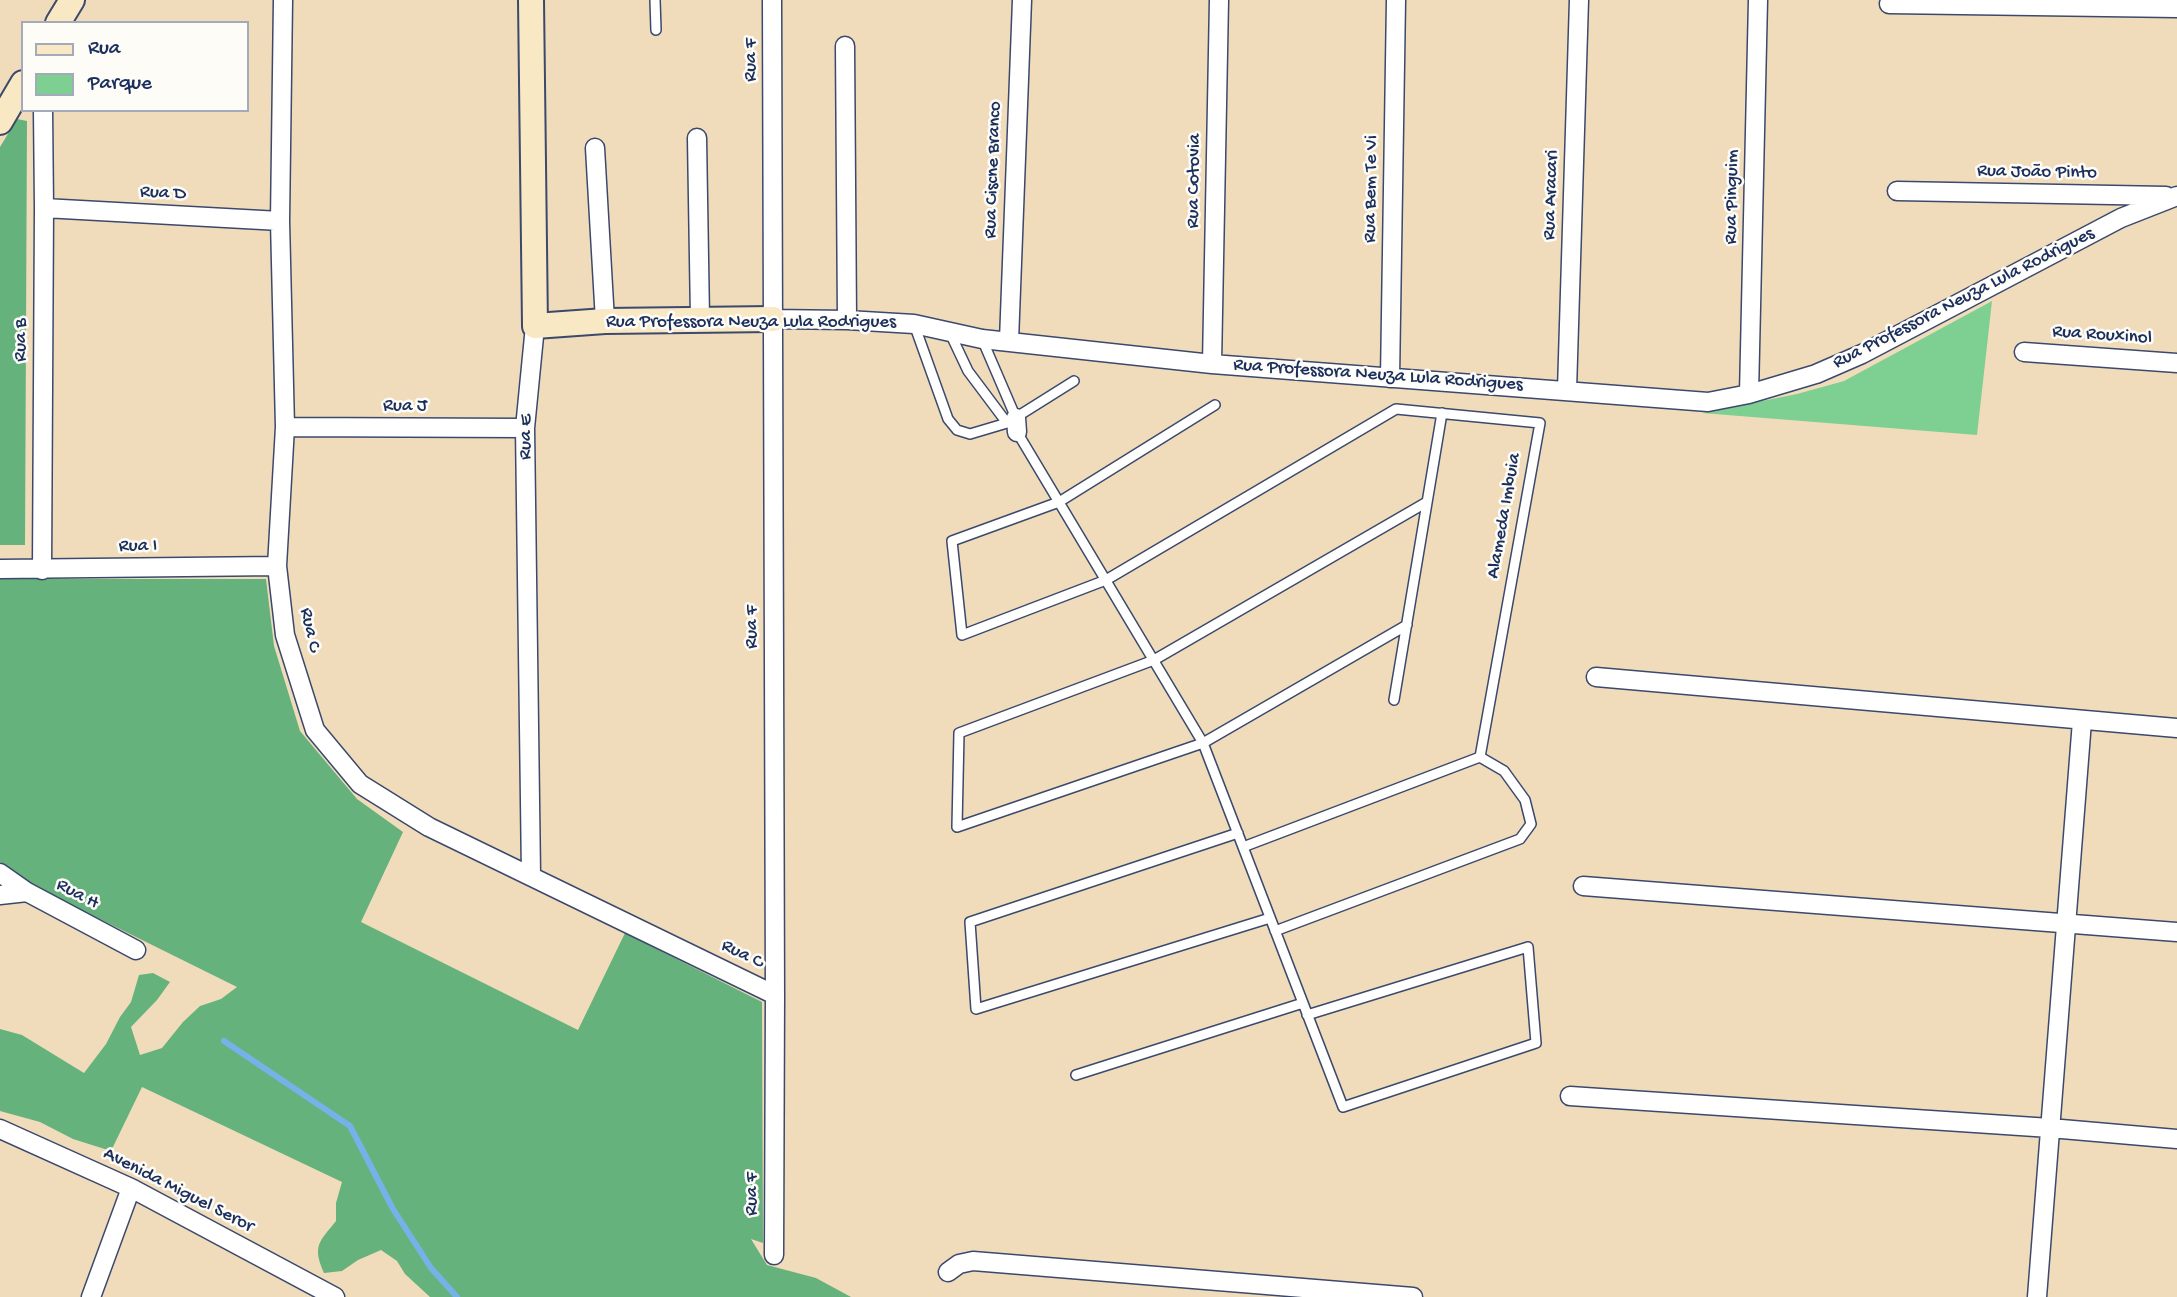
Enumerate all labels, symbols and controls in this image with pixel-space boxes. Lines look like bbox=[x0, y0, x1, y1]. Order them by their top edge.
legend bbox=[21, 21, 248, 112]
text: Rua bbox=[88, 37, 121, 62]
street label: Rua F bbox=[741, 38, 763, 82]
text: Parque bbox=[88, 72, 152, 97]
street label: Rua Ciscne Branco bbox=[980, 101, 1008, 239]
street label: Rua Cotovia bbox=[1183, 133, 1207, 229]
street label: Rua Bem Te Vi bbox=[1360, 135, 1384, 243]
street label: Rua Pinguim bbox=[1721, 149, 1745, 245]
street label: Rua Aracari bbox=[1539, 150, 1565, 240]
street label: Rua João Pinto bbox=[1977, 161, 2097, 185]
street label: Rua D bbox=[139, 181, 187, 207]
street label: Rua Professora Neuza Lula Rodrigues bbox=[1830, 223, 2098, 375]
street label: Rua Professora Neuza Lula Rodrigues bbox=[606, 312, 896, 334]
street label: Rua B bbox=[11, 318, 33, 362]
street label: Rua Rouxinol bbox=[2051, 321, 2153, 351]
street label: Rua Professora Neuza Lula Rodrigues bbox=[1232, 355, 1524, 397]
street label: Rua J bbox=[383, 396, 427, 418]
street label: Rua E bbox=[515, 414, 539, 460]
street label: Alameda Imbuia bbox=[1483, 451, 1527, 581]
street label: Rua I bbox=[119, 535, 157, 559]
street label: Rua F bbox=[742, 605, 764, 649]
street label: Rua C bbox=[293, 606, 325, 654]
street label: Rua H bbox=[52, 874, 102, 916]
street label: Rua C bbox=[717, 935, 767, 975]
street label: Avenida Miguel Seror bbox=[99, 1143, 257, 1239]
street label: Rua F bbox=[742, 1172, 764, 1216]

